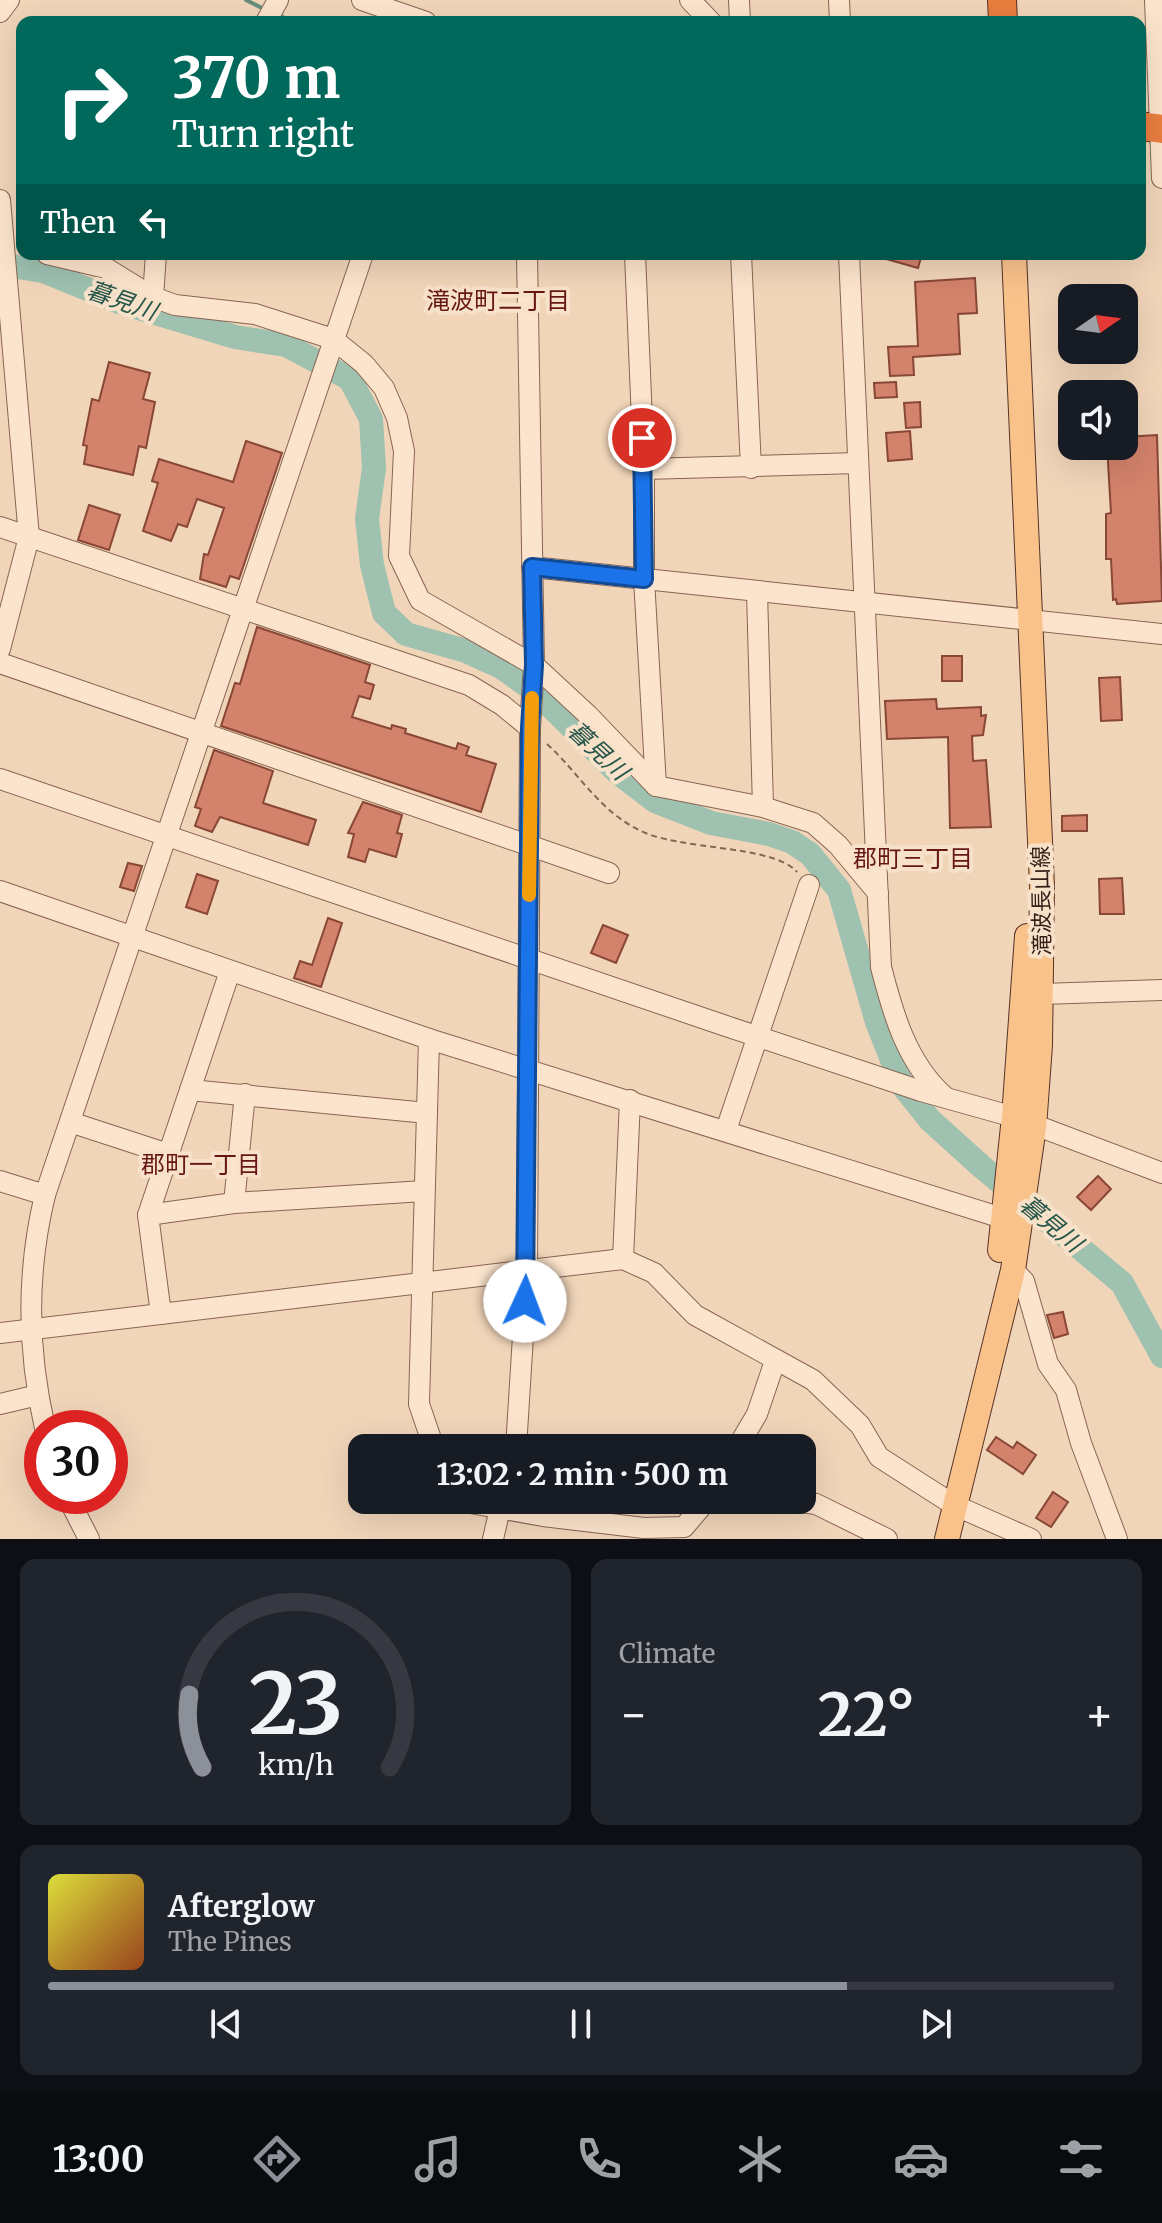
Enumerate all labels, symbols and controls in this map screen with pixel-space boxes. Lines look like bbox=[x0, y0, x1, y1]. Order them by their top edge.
text: 370 m bbox=[172, 43, 340, 113]
icon: right bbox=[40, 48, 144, 152]
text: Turn right bbox=[172, 112, 354, 157]
icon: left bbox=[132, 200, 176, 244]
text: Then bbox=[40, 203, 116, 241]
water label: 暮見川 bbox=[83, 274, 164, 328]
north arrow bbox=[1058, 284, 1138, 364]
map controls bbox=[1058, 284, 1138, 460]
district label: 滝波町二丁目 bbox=[426, 285, 570, 316]
button: sound bbox=[1058, 380, 1138, 460]
pin bbox=[608, 404, 676, 472]
icon: arrive bbox=[620, 416, 664, 460]
water label: 暮見川 bbox=[561, 715, 637, 789]
district label: 郡町三丁目 bbox=[853, 843, 973, 874]
street label: 滝波長山線 bbox=[1026, 846, 1056, 956]
district label: 郡町一丁目 bbox=[141, 1149, 261, 1180]
water label: 暮見川 bbox=[1014, 1189, 1091, 1261]
position arrow bbox=[483, 1259, 567, 1343]
speed limit sign: 30 bbox=[24, 1410, 128, 1514]
text: 13:02 · 2 min · 500 m bbox=[436, 1455, 728, 1493]
text: Climate bbox=[619, 1637, 715, 1670]
text: 23 bbox=[248, 1652, 343, 1757]
text: 22° bbox=[818, 1677, 915, 1752]
text: − bbox=[619, 1687, 648, 1742]
text: + bbox=[1085, 1687, 1114, 1742]
text: km/h bbox=[258, 1747, 333, 1783]
text: Afterglow bbox=[168, 1887, 315, 1925]
text: The Pines bbox=[168, 1925, 292, 1958]
icon: previous bbox=[204, 2002, 248, 2046]
icon: pause bbox=[559, 2002, 603, 2046]
icon: next bbox=[914, 2002, 958, 2046]
icon: directions bbox=[249, 2131, 305, 2187]
icon: music bbox=[410, 2131, 466, 2187]
icon: phone bbox=[571, 2131, 627, 2187]
icon: climate bbox=[732, 2131, 788, 2187]
icon: car bbox=[893, 2131, 949, 2187]
icon: filters bbox=[1053, 2131, 1109, 2187]
text: 13:00 bbox=[52, 2137, 145, 2182]

